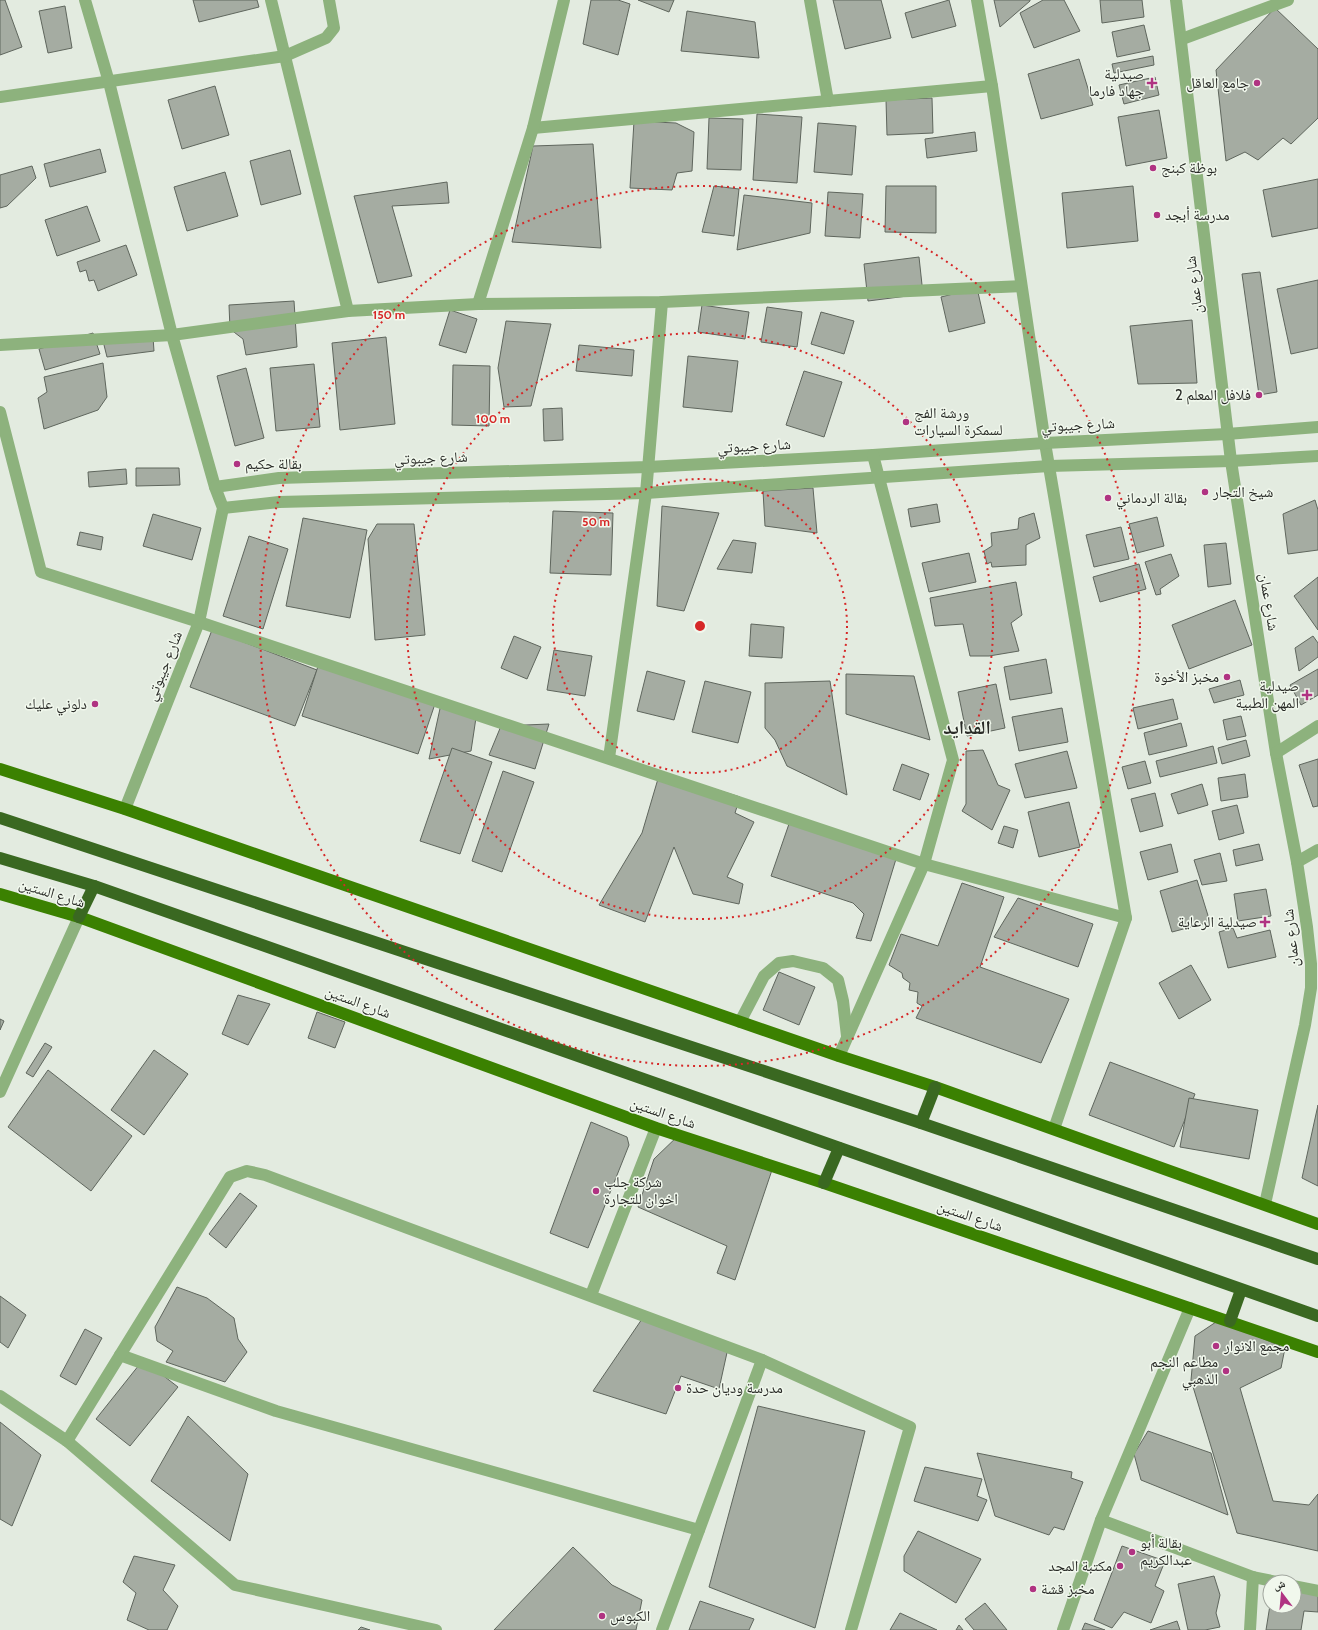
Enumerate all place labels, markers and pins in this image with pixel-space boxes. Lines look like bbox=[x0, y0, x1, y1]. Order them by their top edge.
place label: صيدلية جهاد فارما bbox=[1089, 65, 1144, 100]
place label: جامع العاقل bbox=[1186, 74, 1249, 93]
marker: صيدلية جهاد فارما bbox=[1147, 78, 1157, 88]
marker: جامع العاقل bbox=[1252, 78, 1262, 88]
place label: بوظة كبنج bbox=[1161, 159, 1217, 178]
marker: بوظة كبنج bbox=[1148, 163, 1158, 173]
place label: مدرسة أبجد bbox=[1165, 206, 1230, 224]
marker: مدرسة أبجد bbox=[1152, 210, 1162, 220]
place label: فلافل المعلم 2 bbox=[1175, 386, 1251, 405]
marker: فلافل المعلم 2 bbox=[1254, 390, 1264, 400]
place label: ورشة الفج لسمكرة السيارات bbox=[914, 404, 1003, 439]
marker: ورشة الفج لسمكرة السيارات bbox=[901, 417, 911, 427]
place label: بقالة حكيم bbox=[245, 455, 302, 474]
marker: بقالة حكيم bbox=[232, 459, 242, 469]
place label: شيخ التجار bbox=[1212, 483, 1273, 502]
marker: شيخ التجار bbox=[1200, 487, 1210, 497]
place label: بقالة الردماني bbox=[1116, 489, 1187, 510]
marker: بقالة الردماني bbox=[1103, 493, 1113, 503]
centre of rings bbox=[693, 619, 707, 633]
place label: مخبز الأخوة bbox=[1154, 668, 1219, 686]
marker: مخبز الأخوة bbox=[1222, 672, 1232, 682]
place label: صيدلية المهن الطبية bbox=[1235, 677, 1299, 713]
marker: صيدلية المهن الطبية bbox=[1302, 690, 1312, 700]
place label: دلوني عليك bbox=[25, 695, 87, 716]
marker: دلوني عليك bbox=[90, 699, 100, 709]
place label: صيدلية الرعاية bbox=[1178, 913, 1257, 931]
marker: صيدلية الرعاية bbox=[1260, 917, 1270, 927]
place label: شركة جلب اخوان للتجارة bbox=[604, 1173, 678, 1209]
marker: شركة جلب اخوان للتجارة bbox=[591, 1186, 601, 1196]
place label: مجمع الانوار bbox=[1223, 1337, 1290, 1356]
marker: مجمع الانوار bbox=[1211, 1341, 1221, 1351]
place label: مطاعم النجم الذهبي bbox=[1150, 1353, 1218, 1391]
marker: مطاعم النجم الذهبي bbox=[1221, 1366, 1231, 1376]
place label: مدرسة وديان حدة bbox=[686, 1379, 783, 1398]
marker: مدرسة وديان حدة bbox=[673, 1383, 683, 1393]
place label: بقالة أبو عبدالكريم bbox=[1140, 1534, 1192, 1570]
marker: بقالة أبو عبدالكريم bbox=[1127, 1547, 1137, 1557]
place label: مكتبة المجد bbox=[1048, 1557, 1112, 1575]
marker: مكتبة المجد bbox=[1115, 1561, 1125, 1571]
place label: مخبز قشة bbox=[1041, 1580, 1095, 1598]
marker: مخبز قشة bbox=[1028, 1584, 1038, 1594]
place label: الكبوس bbox=[610, 1607, 650, 1626]
marker: الكبوس bbox=[597, 1611, 607, 1621]

